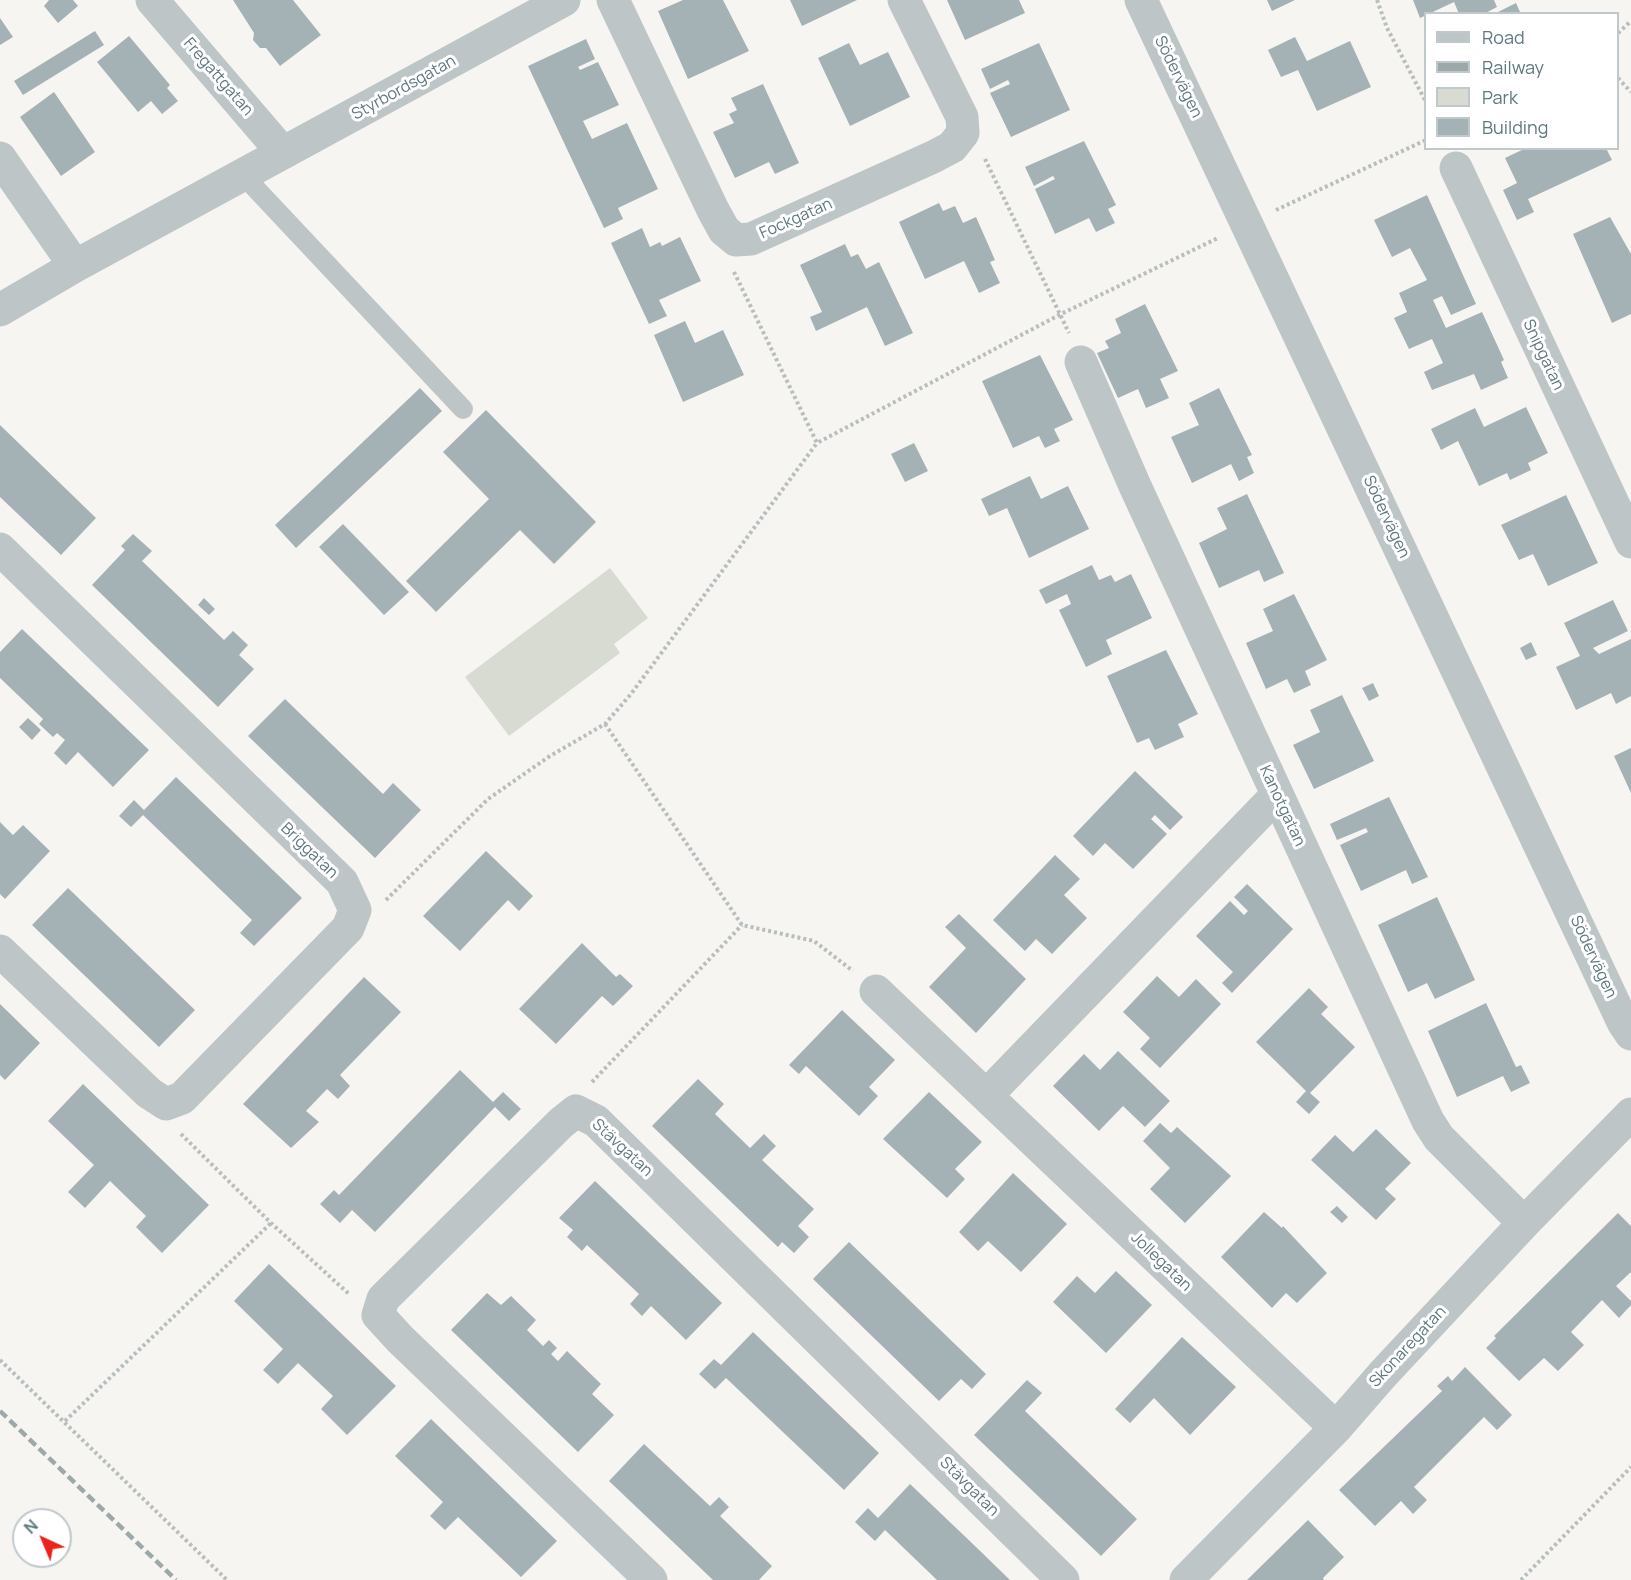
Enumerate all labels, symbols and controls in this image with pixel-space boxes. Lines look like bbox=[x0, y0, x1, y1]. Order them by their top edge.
legend bbox=[1424, 12, 1619, 150]
text: Road bbox=[1482, 25, 1525, 49]
street label: Södervägen bbox=[1150, 33, 1206, 121]
street label: Fregattgatan bbox=[179, 34, 257, 120]
street label: Styrbordsgatan bbox=[349, 52, 459, 124]
text: Railway bbox=[1482, 55, 1544, 79]
text: Park bbox=[1482, 85, 1518, 109]
text: Building bbox=[1482, 115, 1548, 139]
street label: Fockgatan bbox=[757, 195, 835, 243]
street label: Snipgatan bbox=[1518, 317, 1568, 393]
street label: Södervägen bbox=[1359, 473, 1413, 561]
street label: Kanotgatan bbox=[1255, 763, 1309, 849]
street label: Briggatan bbox=[276, 819, 342, 883]
street label: Södervägen bbox=[1566, 913, 1620, 1001]
street label: Stävgatan bbox=[588, 1115, 656, 1181]
street label: Jollegatan bbox=[1127, 1228, 1195, 1296]
street label: Skonaregatan bbox=[1366, 1303, 1450, 1391]
street label: Stävgatan bbox=[935, 1453, 1003, 1521]
north arrow bbox=[12, 1508, 72, 1568]
text: N bbox=[19, 1515, 43, 1538]

